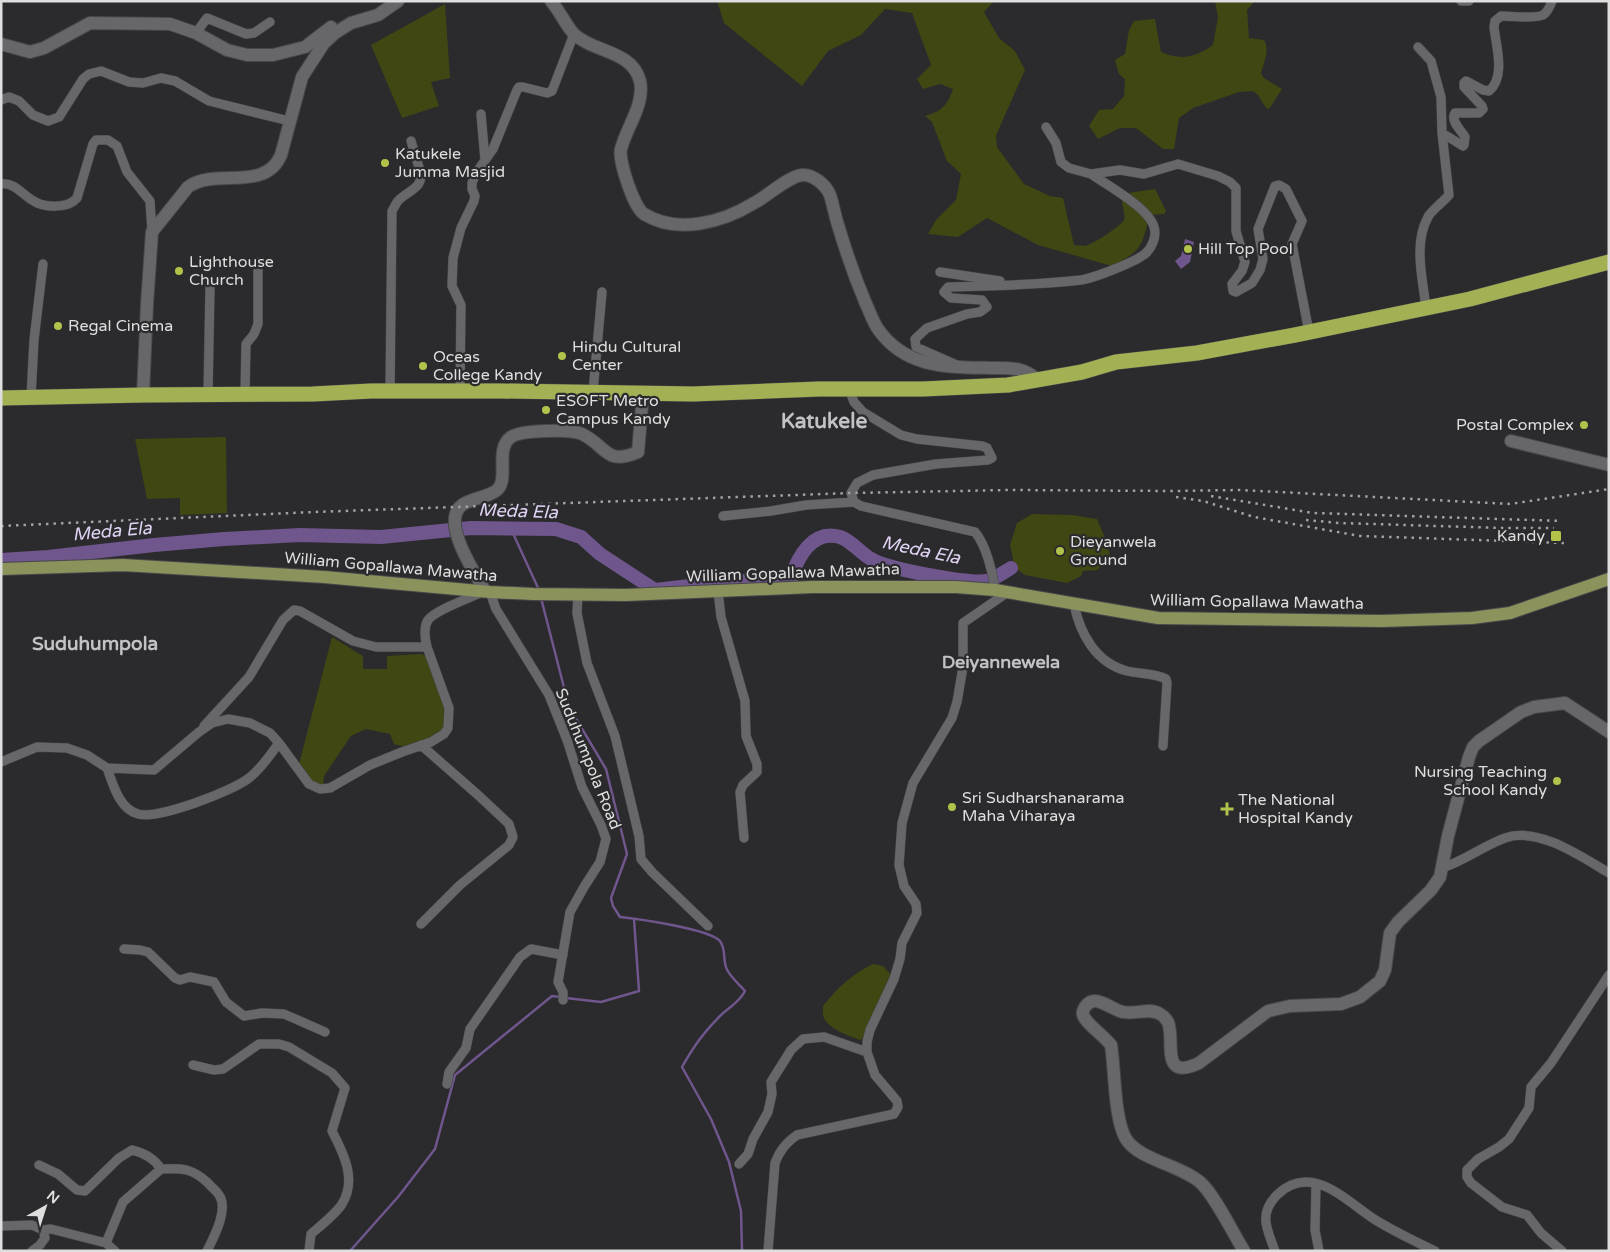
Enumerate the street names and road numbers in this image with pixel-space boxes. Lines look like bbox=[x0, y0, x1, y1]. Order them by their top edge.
street label: William Gopallawa Mawatha bbox=[284, 548, 498, 586]
street label: William Gopallawa Mawatha bbox=[686, 559, 900, 587]
street label: William Gopallawa Mawatha bbox=[1150, 590, 1364, 614]
street label: Suduhumpola Road bbox=[551, 685, 625, 833]

